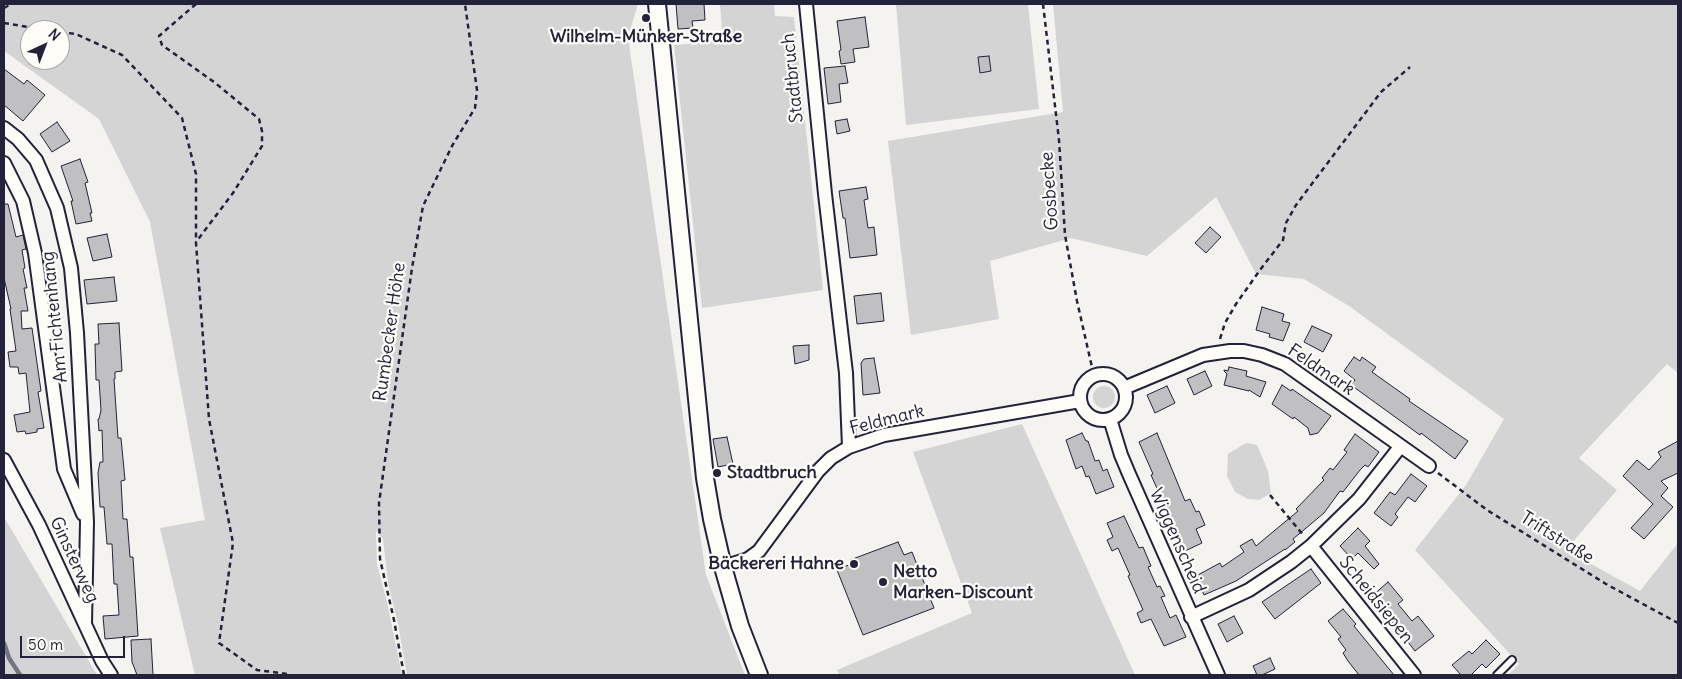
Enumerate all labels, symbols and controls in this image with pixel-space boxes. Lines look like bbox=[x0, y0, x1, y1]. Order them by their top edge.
marker: Wilhelm-Münker-Straße bbox=[640, 12, 652, 24]
north arrow bbox=[20, 20, 70, 70]
text: N bbox=[45, 25, 64, 45]
place label: Wilhelm-Münker-Straße bbox=[550, 26, 742, 48]
street label: Stadtbruch bbox=[778, 32, 808, 124]
street label: Gosbecke bbox=[1036, 151, 1064, 231]
street label: Am Fichtenhang bbox=[37, 250, 73, 384]
street label: Rumbecker Höhe bbox=[370, 261, 410, 403]
street label: Feldmark bbox=[1283, 340, 1359, 400]
street label: Feldmark bbox=[847, 400, 927, 440]
place label: Stadtbruch bbox=[727, 462, 817, 484]
marker: Stadtbruch bbox=[711, 467, 723, 479]
street label: Wiggenscheid bbox=[1144, 485, 1210, 597]
street label: Triftstraße bbox=[1516, 507, 1598, 569]
street label: Ginsterweg bbox=[45, 514, 103, 606]
street label: Scheidsiepen bbox=[1334, 552, 1418, 648]
place label: Bäckereri Hahne bbox=[708, 553, 844, 575]
marker: Bäckereri Hahne bbox=[848, 558, 860, 570]
place label: Netto Marken-Discount bbox=[893, 561, 1033, 604]
marker: Netto Marken-Discount bbox=[877, 576, 889, 588]
scale bar bbox=[22, 626, 128, 658]
text: 50 m bbox=[28, 635, 63, 654]

